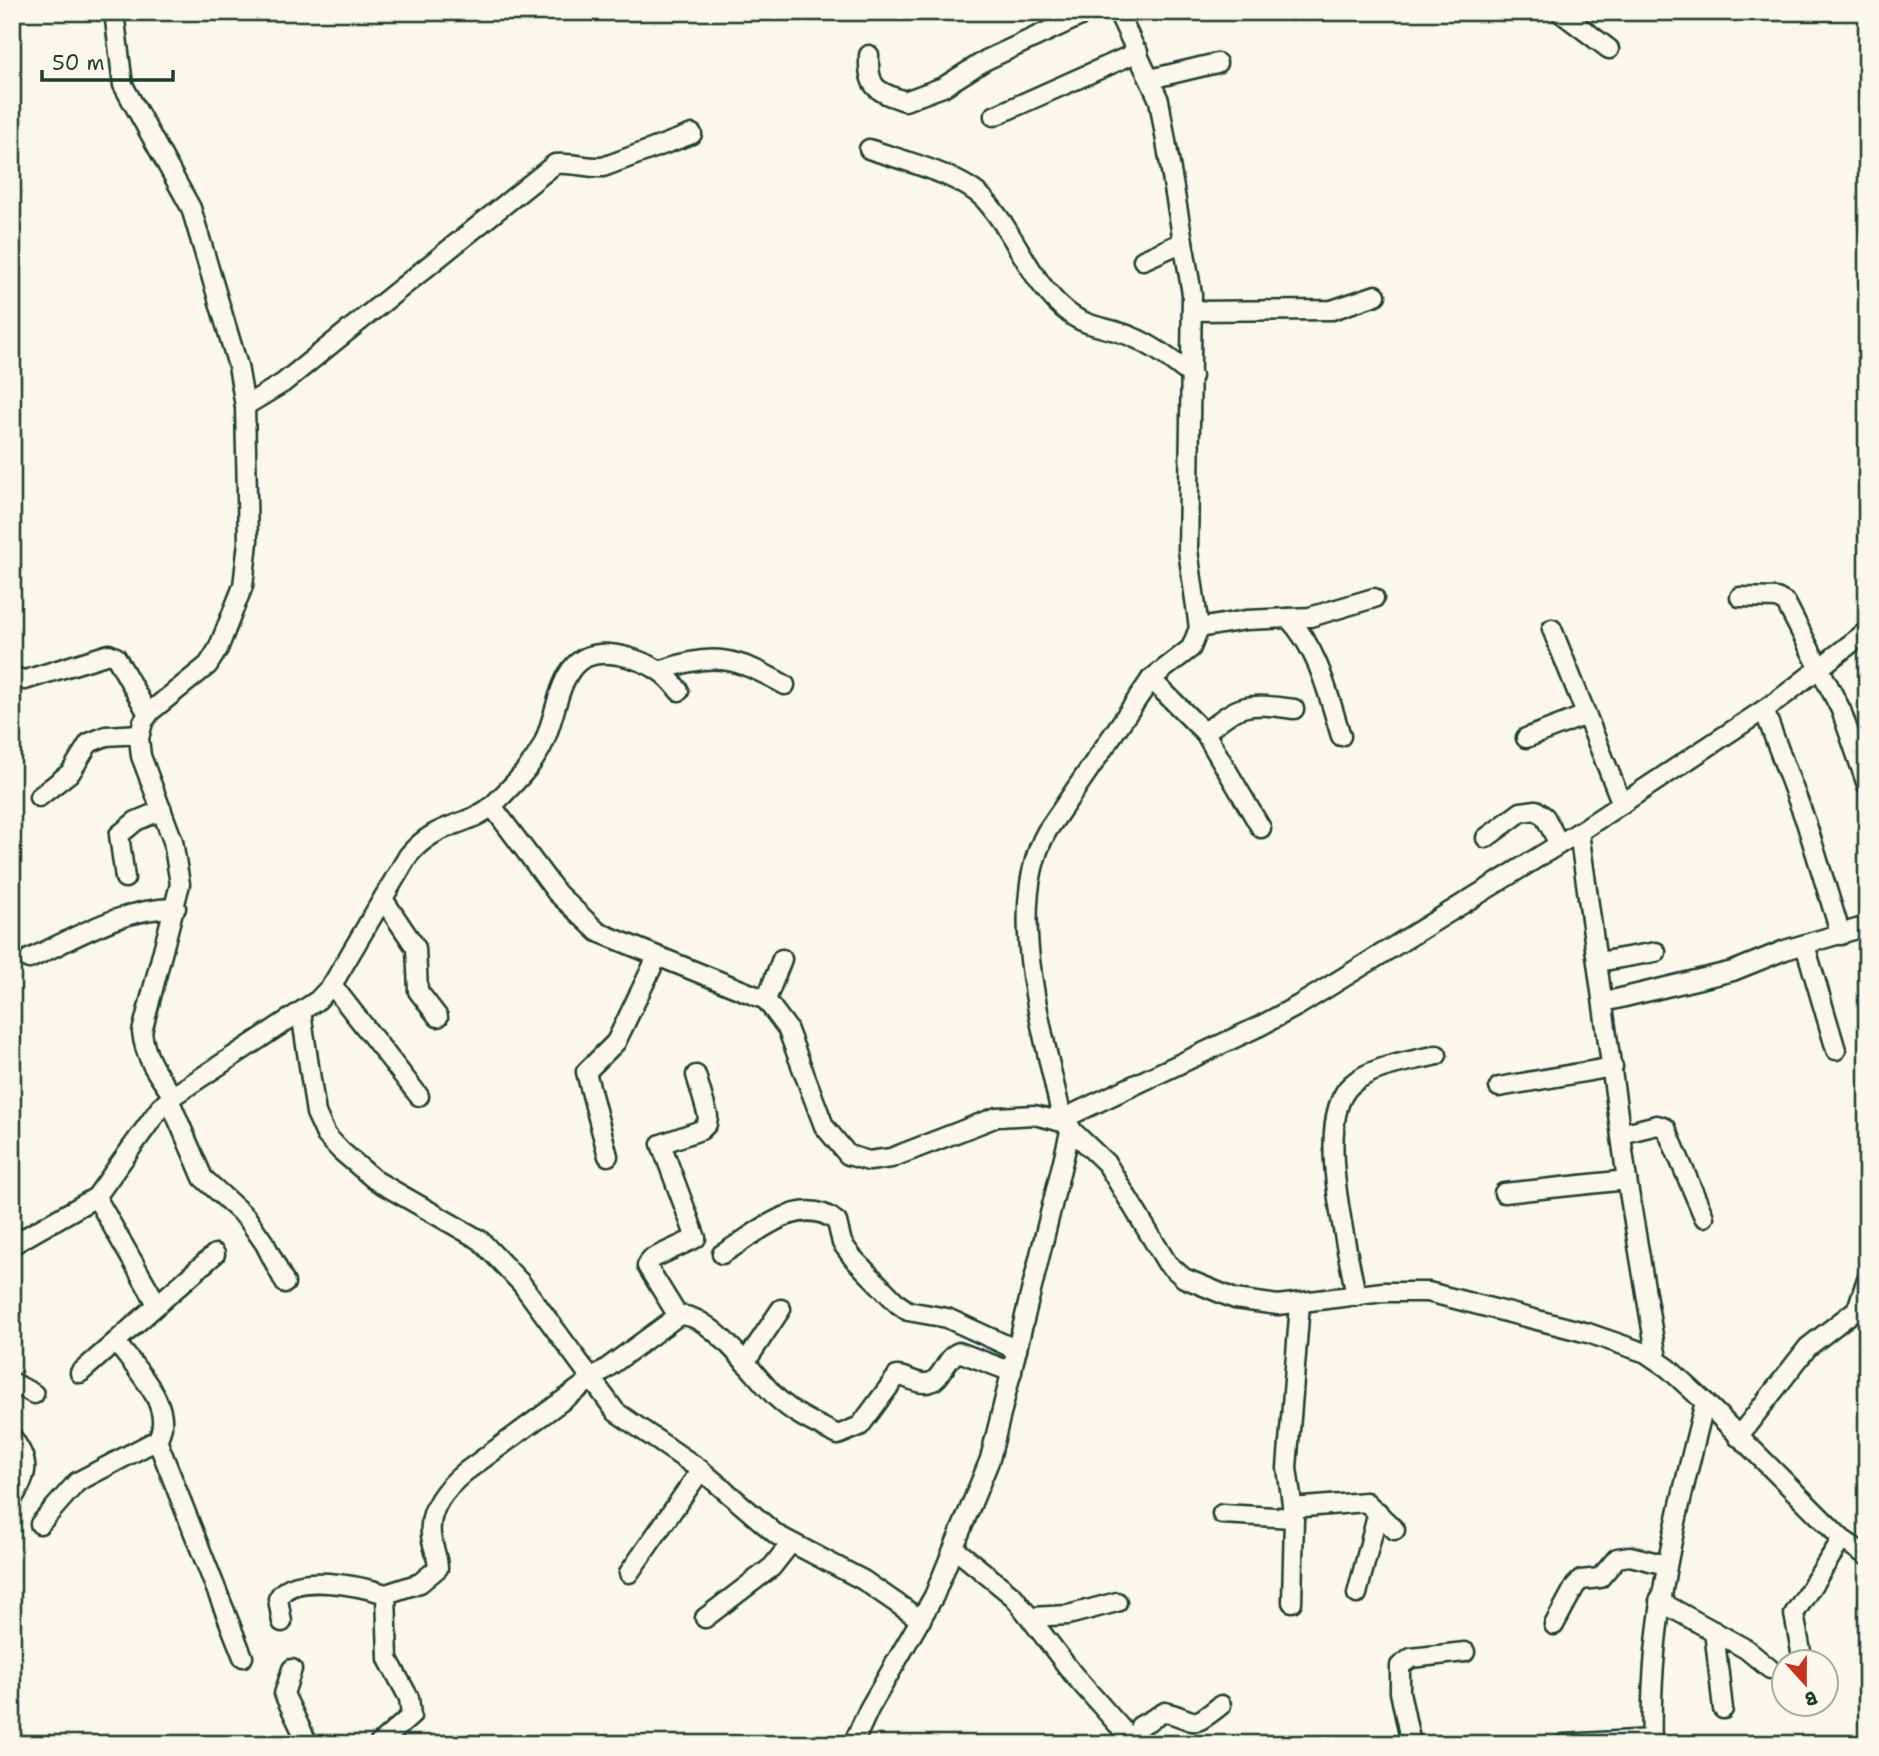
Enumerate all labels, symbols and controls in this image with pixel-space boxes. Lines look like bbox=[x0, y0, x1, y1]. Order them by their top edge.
scale bar bbox=[42, 38, 173, 82]
text: 50 m bbox=[52, 49, 105, 77]
north arrow bbox=[1770, 1648, 1840, 1718]
text: B bbox=[1801, 1685, 1821, 1712]

